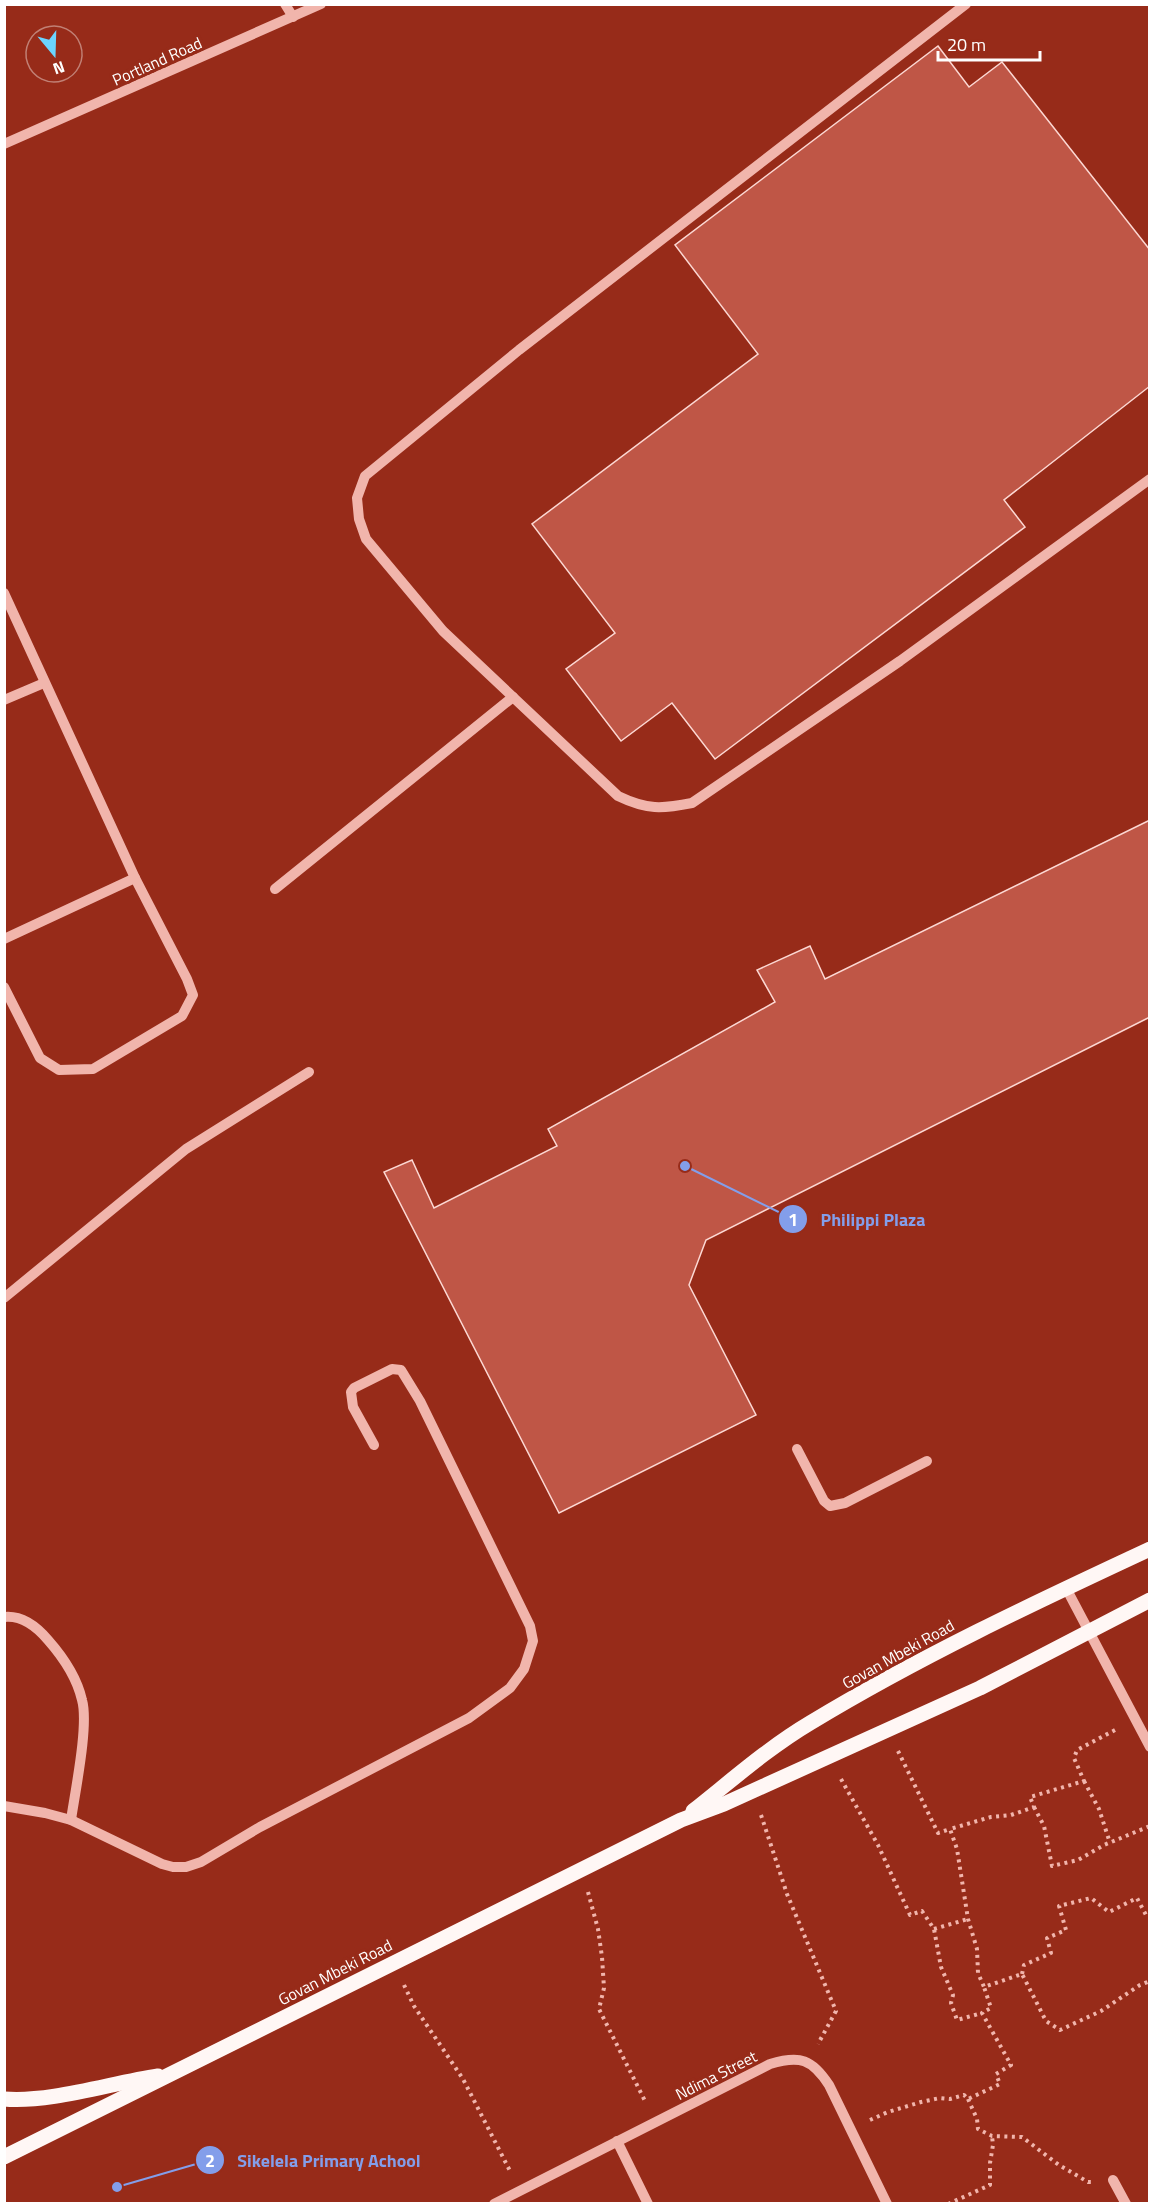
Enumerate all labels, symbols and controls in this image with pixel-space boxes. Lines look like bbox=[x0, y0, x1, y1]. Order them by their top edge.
north arrow bbox=[24, 24, 84, 84]
scale bar bbox=[938, 24, 1040, 62]
street label: Portland Road bbox=[108, 31, 206, 91]
text: 20 m bbox=[947, 31, 986, 58]
text: N bbox=[50, 55, 68, 81]
callout: Philippi Plaza bbox=[778, 1201, 937, 1237]
text: 1 bbox=[788, 1206, 798, 1233]
text: Philippi Plaza bbox=[821, 1206, 925, 1233]
street label: Govan Mbeki Road bbox=[837, 1613, 959, 1695]
street label: Govan Mbeki Road bbox=[274, 1933, 396, 2011]
street label: Ndima Street bbox=[671, 2044, 761, 2106]
callout: Sikelela Primary Achool bbox=[195, 2142, 433, 2178]
text: 2 bbox=[205, 2147, 215, 2174]
text: Sikelela Primary Achool bbox=[237, 2147, 421, 2174]

